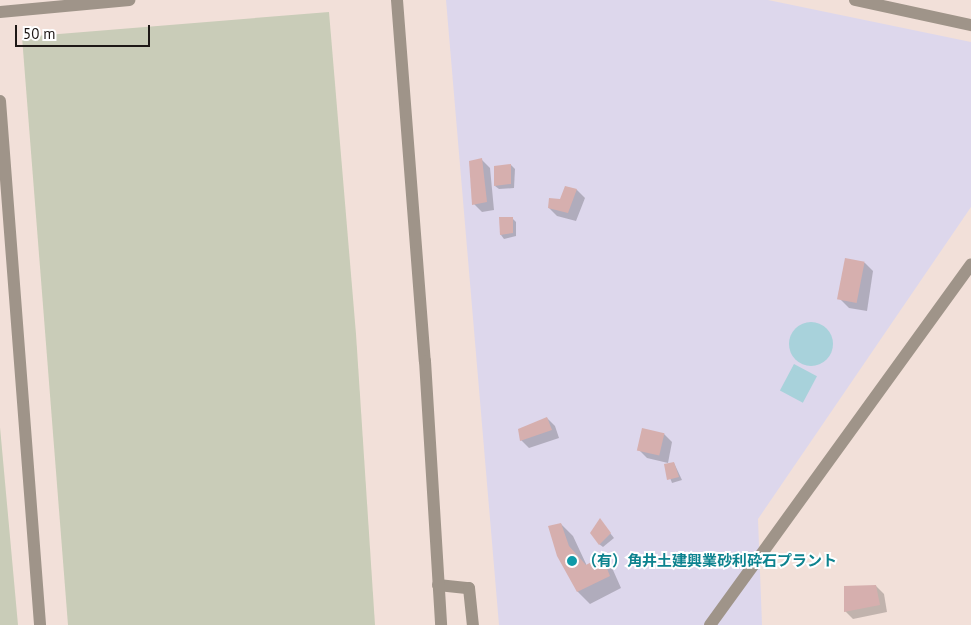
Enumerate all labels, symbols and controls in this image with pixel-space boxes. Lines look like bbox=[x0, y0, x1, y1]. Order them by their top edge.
scale bar bbox=[18, 15, 152, 47]
text: 50 m bbox=[23, 24, 56, 43]
place label: （有）角井土建興業砂利砕石プラント bbox=[582, 552, 837, 570]
marker: （有）角井土建興業砂利砕石プラント bbox=[566, 555, 578, 567]

